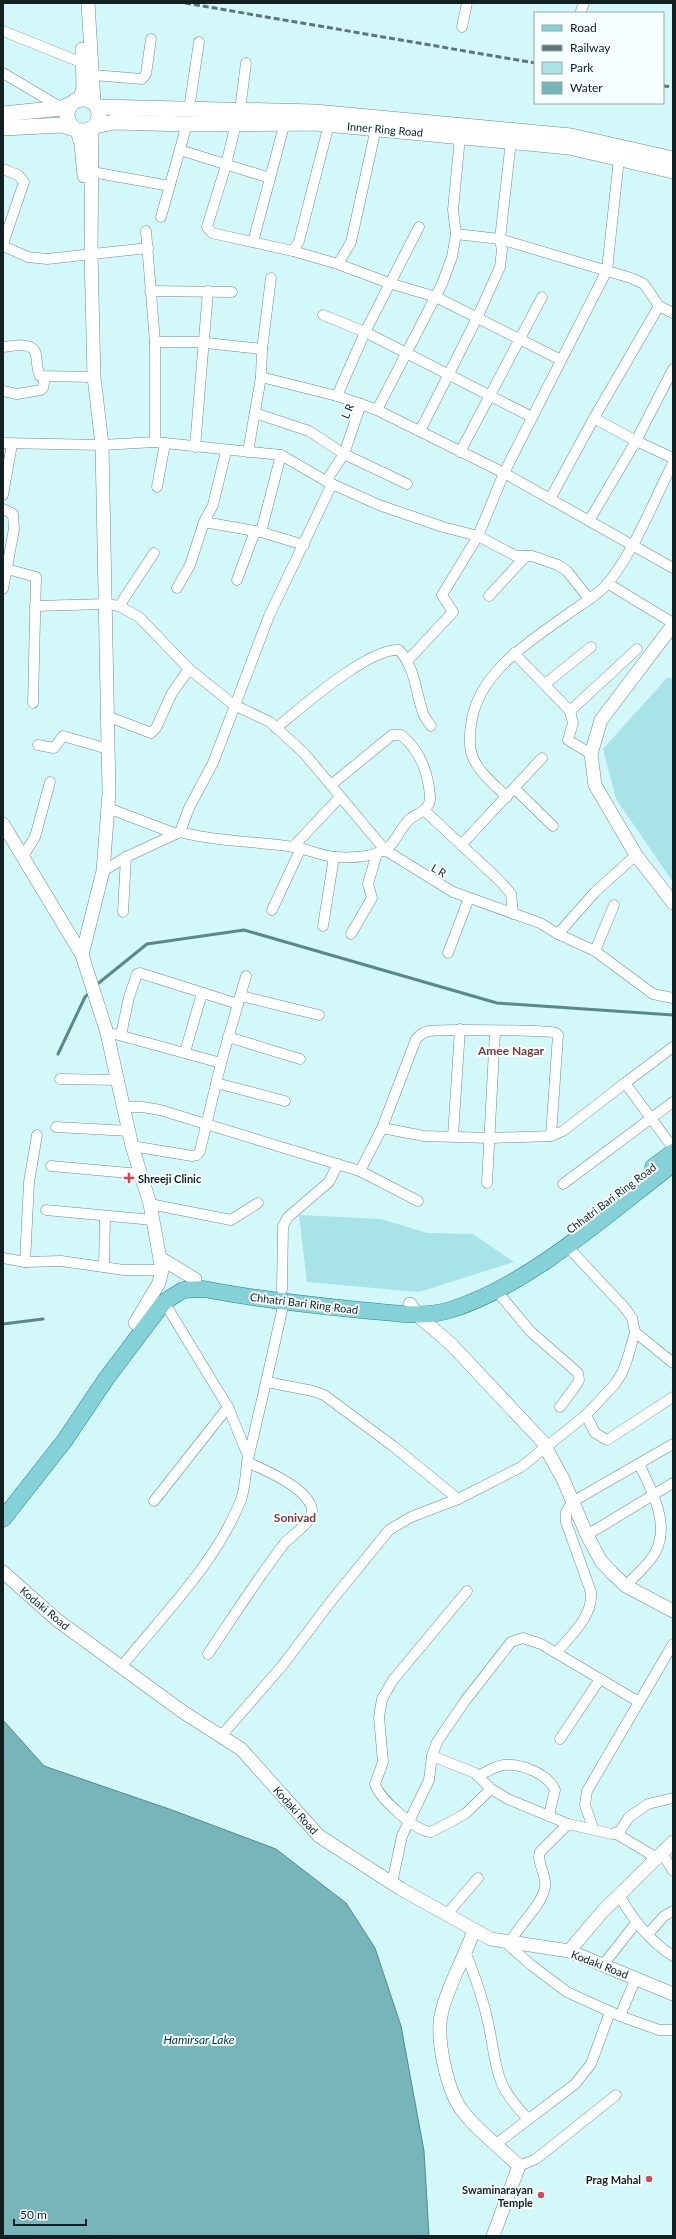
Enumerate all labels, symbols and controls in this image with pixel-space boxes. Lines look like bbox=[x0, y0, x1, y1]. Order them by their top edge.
legend bbox=[534, 12, 664, 104]
text: Road bbox=[570, 20, 597, 35]
text: Railway bbox=[570, 40, 611, 55]
text: Park bbox=[570, 60, 594, 75]
text: Water bbox=[570, 80, 603, 95]
street label: Inner Ring Road bbox=[346, 119, 424, 139]
street label: L R bbox=[338, 401, 356, 420]
street label: L R bbox=[429, 861, 449, 879]
district label: Amee Nagar bbox=[477, 1043, 545, 1058]
street label: Chhatri Bari Ring Road bbox=[564, 1160, 658, 1236]
marker: Shreeji Clinic bbox=[123, 1172, 135, 1184]
place label: Shreeji Clinic bbox=[138, 1172, 202, 1185]
street label: Chhatri Bari Ring Road bbox=[249, 1290, 359, 1316]
district label: Sonivad bbox=[274, 1510, 316, 1525]
street label: Kodaki Road bbox=[18, 1584, 72, 1632]
street label: Kodaki Road bbox=[271, 1783, 321, 1837]
street label: Kodaki Road bbox=[570, 1947, 630, 1981]
water label: Hamirsar Lake bbox=[163, 2032, 235, 2047]
place label: Prag Mahal bbox=[586, 2173, 641, 2186]
marker: Prag Mahal bbox=[644, 2174, 654, 2184]
place label: Swaminarayan Temple bbox=[462, 2183, 533, 2209]
marker: Swaminarayan Temple bbox=[536, 2190, 546, 2200]
scale bar bbox=[14, 2201, 86, 2227]
text: 50 m bbox=[20, 2207, 47, 2222]

